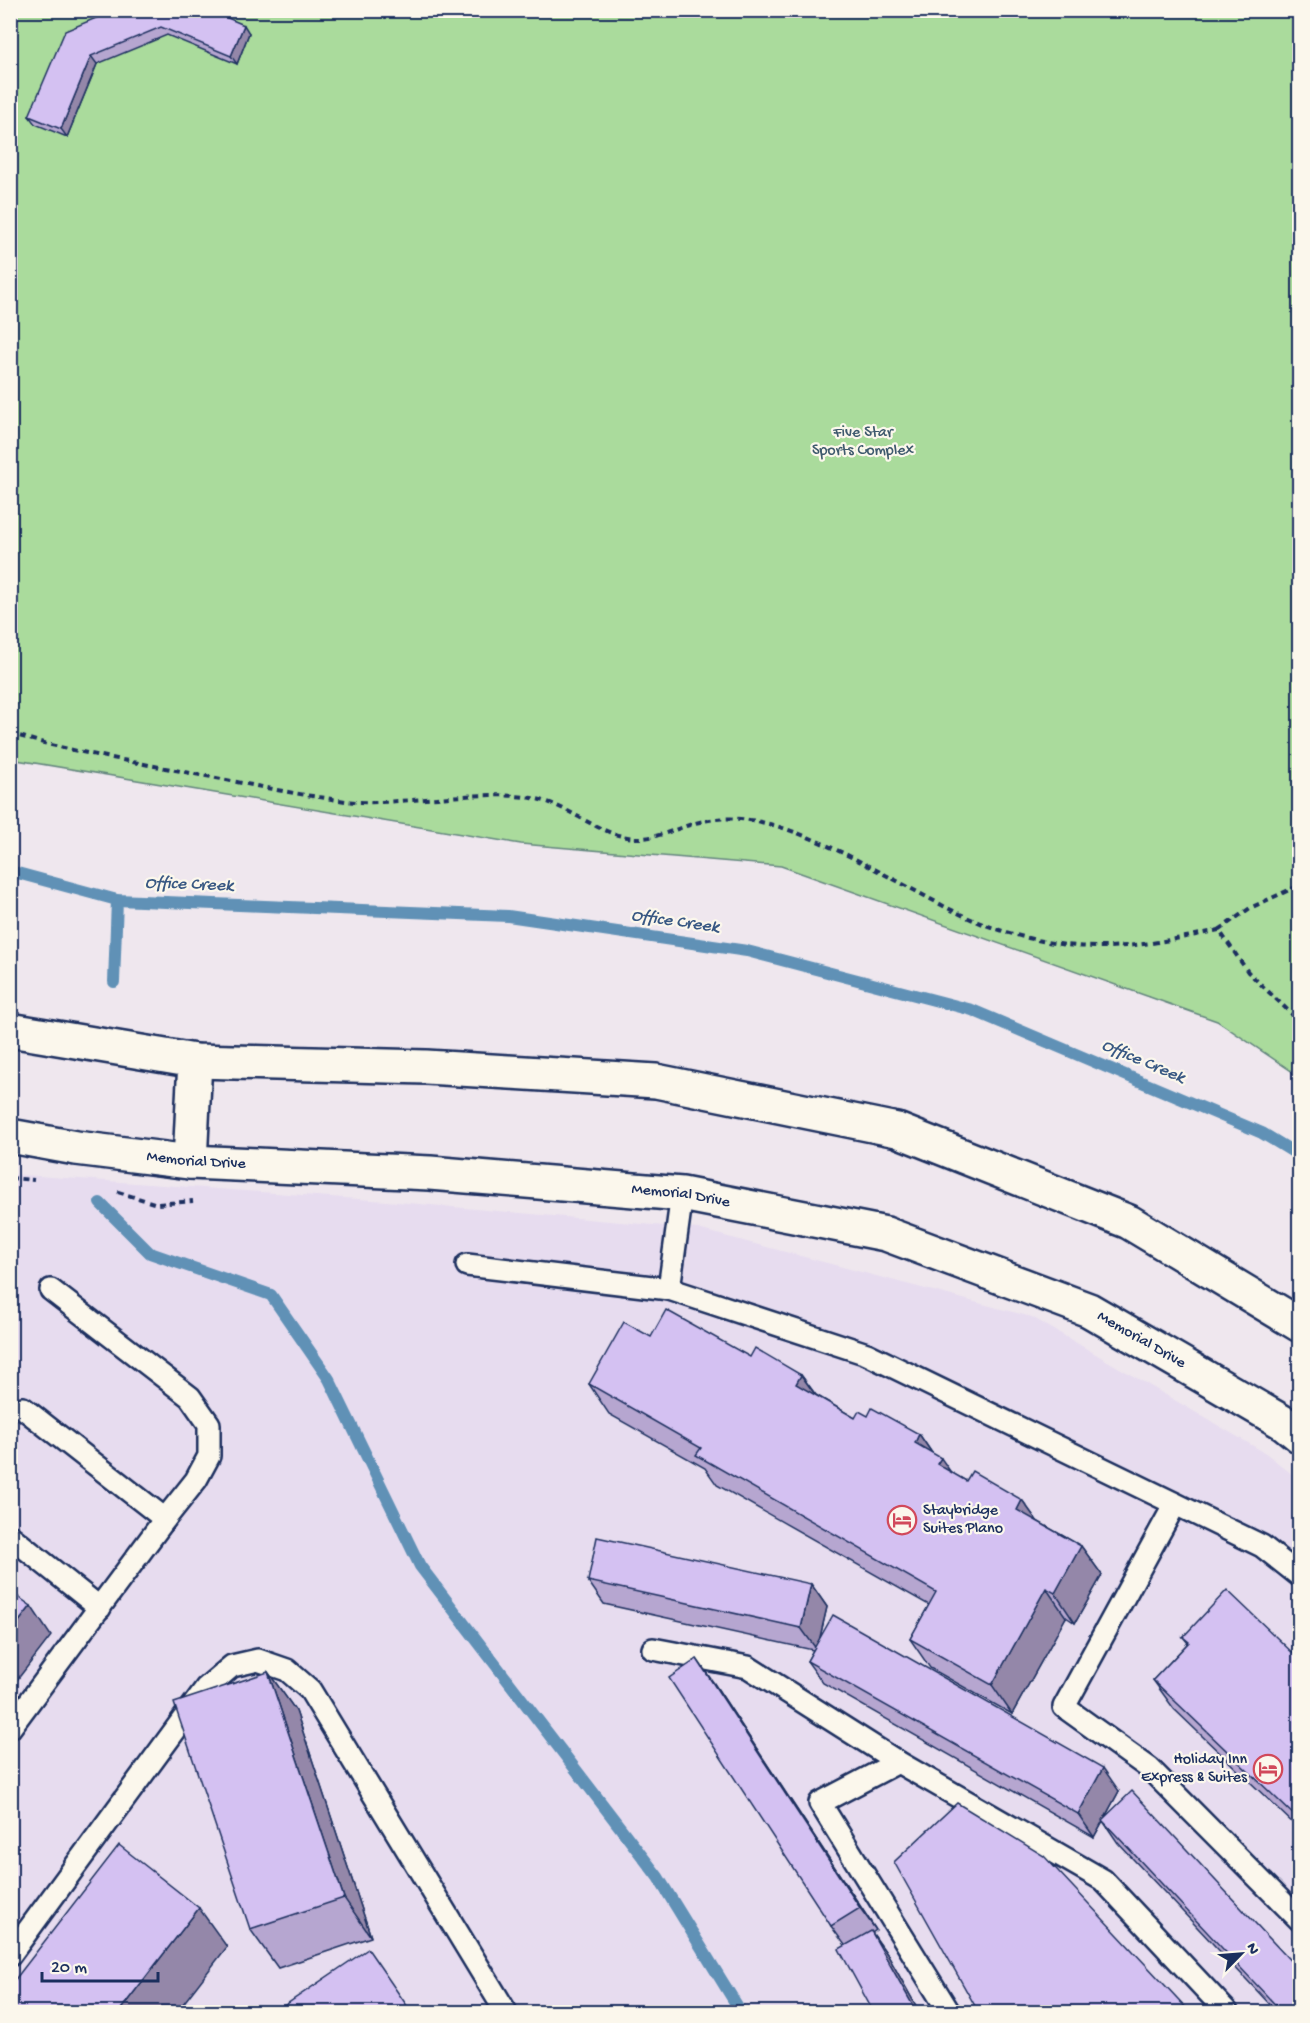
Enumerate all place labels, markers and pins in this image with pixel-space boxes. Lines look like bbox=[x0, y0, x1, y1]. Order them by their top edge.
place label: Staybridge Suites Plano bbox=[923, 1502, 1003, 1539]
hotel icon: Staybridge Suites Plano bbox=[886, 1504, 918, 1536]
place label: Holiday Inn Express & Suites bbox=[1141, 1751, 1248, 1788]
hotel icon: Holiday Inn Express & Suites bbox=[1252, 1753, 1284, 1785]

